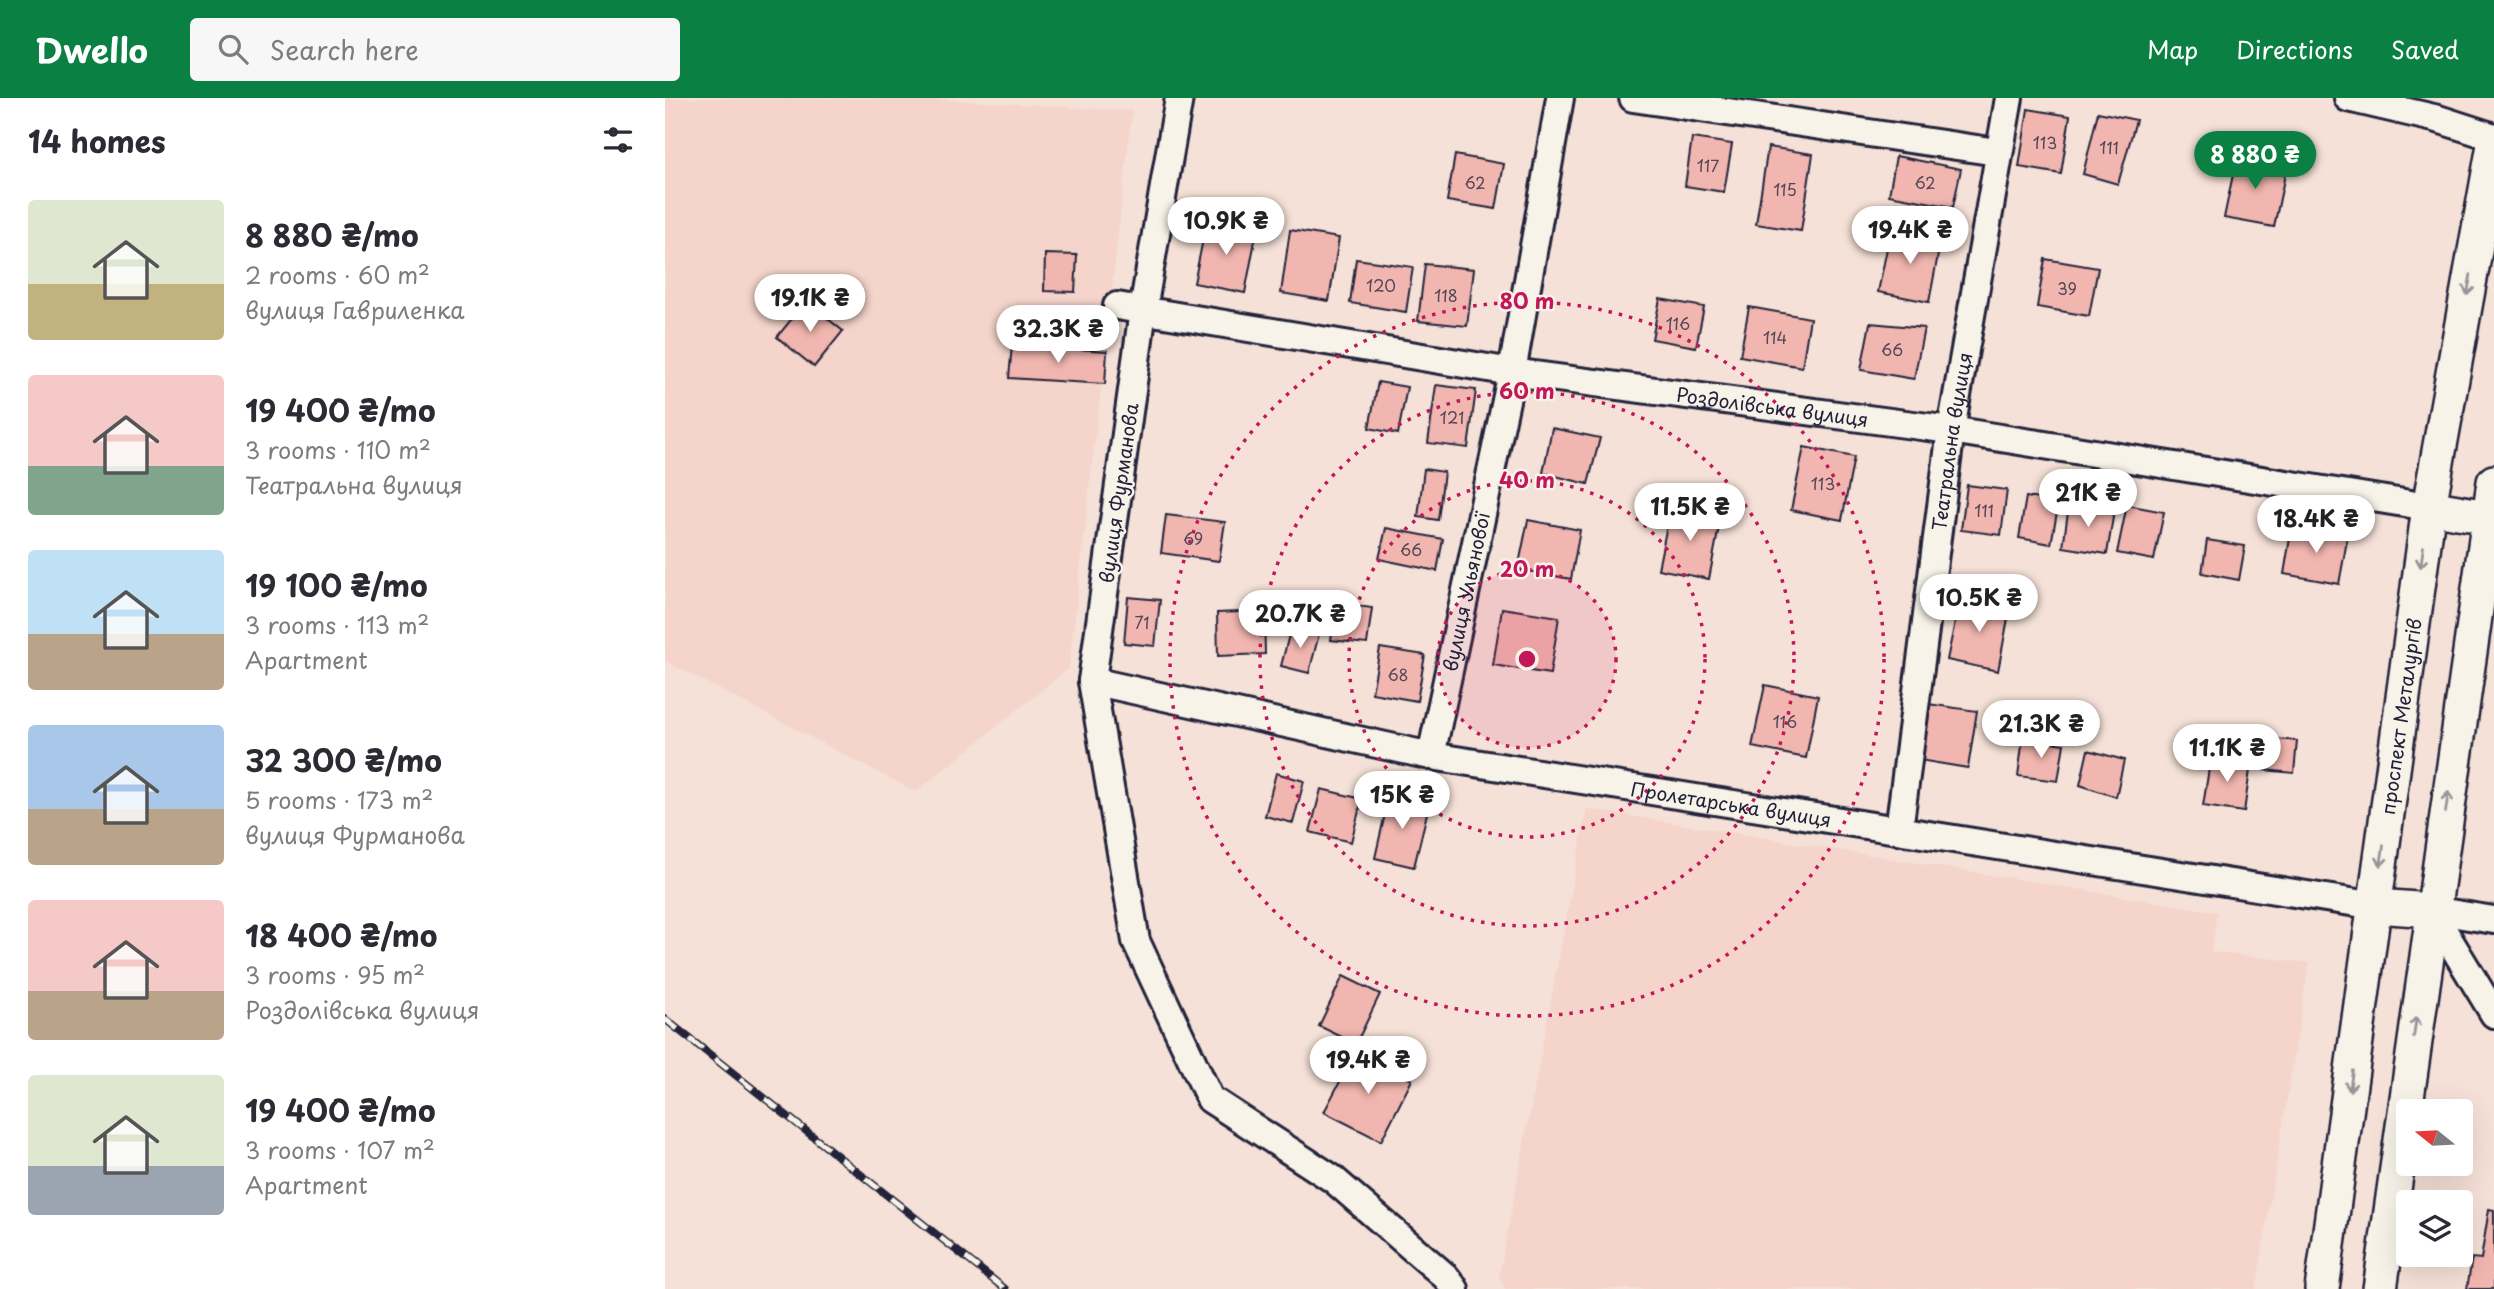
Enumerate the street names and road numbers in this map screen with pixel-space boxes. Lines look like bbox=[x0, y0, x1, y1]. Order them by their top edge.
street label: Театральна вулиця bbox=[1924, 350, 1978, 532]
street label: Роздолівська вулиця bbox=[1674, 380, 1870, 433]
street label: вулиця Фурманова bbox=[1091, 401, 1145, 585]
street label: вулиця Ульянової bbox=[1435, 509, 1496, 674]
street label: проспект Металургів bbox=[2373, 616, 2428, 816]
street label: Пролетарська вулиця bbox=[1629, 774, 1833, 833]

